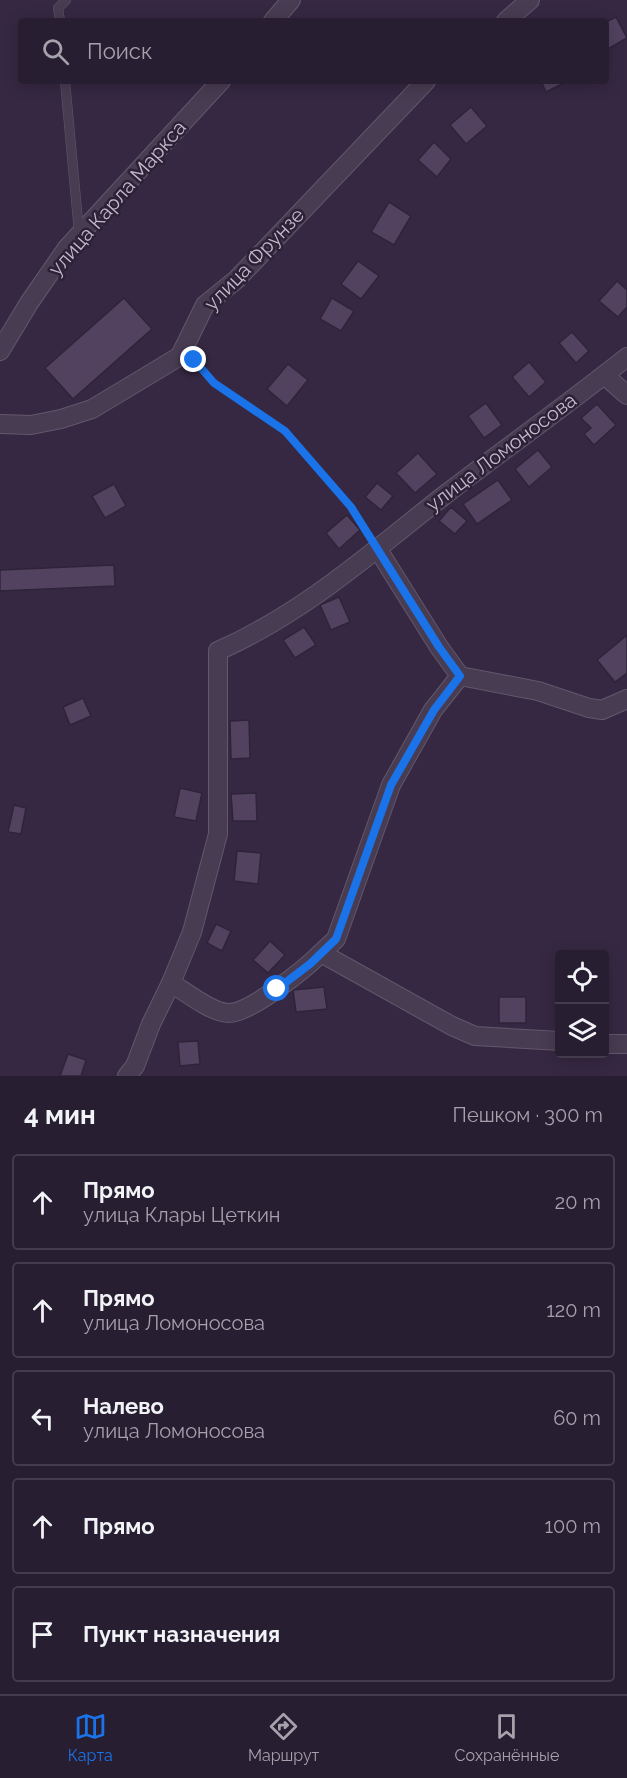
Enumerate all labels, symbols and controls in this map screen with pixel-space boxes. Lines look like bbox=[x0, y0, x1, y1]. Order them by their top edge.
search box bbox=[18, 18, 609, 84]
icon: search bbox=[39, 35, 72, 68]
text: Поиск bbox=[87, 38, 152, 64]
street label: улица Карла Маркса bbox=[43, 116, 191, 280]
street label: улица Фрунзе bbox=[199, 203, 309, 315]
route end bbox=[180, 346, 206, 372]
street label: улица Ломоносова bbox=[421, 388, 581, 516]
map controls bbox=[555, 950, 609, 1058]
button: locate bbox=[555, 950, 609, 1004]
route start bbox=[263, 975, 289, 1001]
button: layers bbox=[555, 1004, 609, 1058]
text: 4 мин bbox=[24, 1100, 96, 1130]
text: Пешком · 300 m bbox=[453, 1103, 603, 1127]
text: Прямо bbox=[83, 1177, 155, 1203]
icon: ahead bbox=[26, 1186, 59, 1219]
text: 20 m bbox=[555, 1190, 601, 1214]
text: улица Клары Цеткин bbox=[83, 1203, 281, 1227]
text: Прямо bbox=[83, 1285, 155, 1311]
icon: ahead bbox=[26, 1294, 59, 1327]
text: 120 m bbox=[546, 1298, 601, 1322]
text: улица Ломоносова bbox=[83, 1311, 265, 1335]
text: Налево bbox=[83, 1393, 164, 1419]
icon: left bbox=[26, 1402, 59, 1435]
text: 60 m bbox=[553, 1406, 601, 1430]
text: улица Ломоносова bbox=[83, 1419, 265, 1443]
icon: ahead bbox=[26, 1510, 59, 1543]
text: Прямо bbox=[83, 1513, 155, 1539]
text: 100 m bbox=[544, 1514, 601, 1538]
icon: arrive bbox=[26, 1618, 59, 1651]
text: Пункт назначения bbox=[83, 1621, 280, 1647]
tab: Карта bbox=[68, 1710, 113, 1765]
tab: Маршрут bbox=[248, 1710, 319, 1765]
tab: Сохранённые bbox=[455, 1710, 559, 1765]

